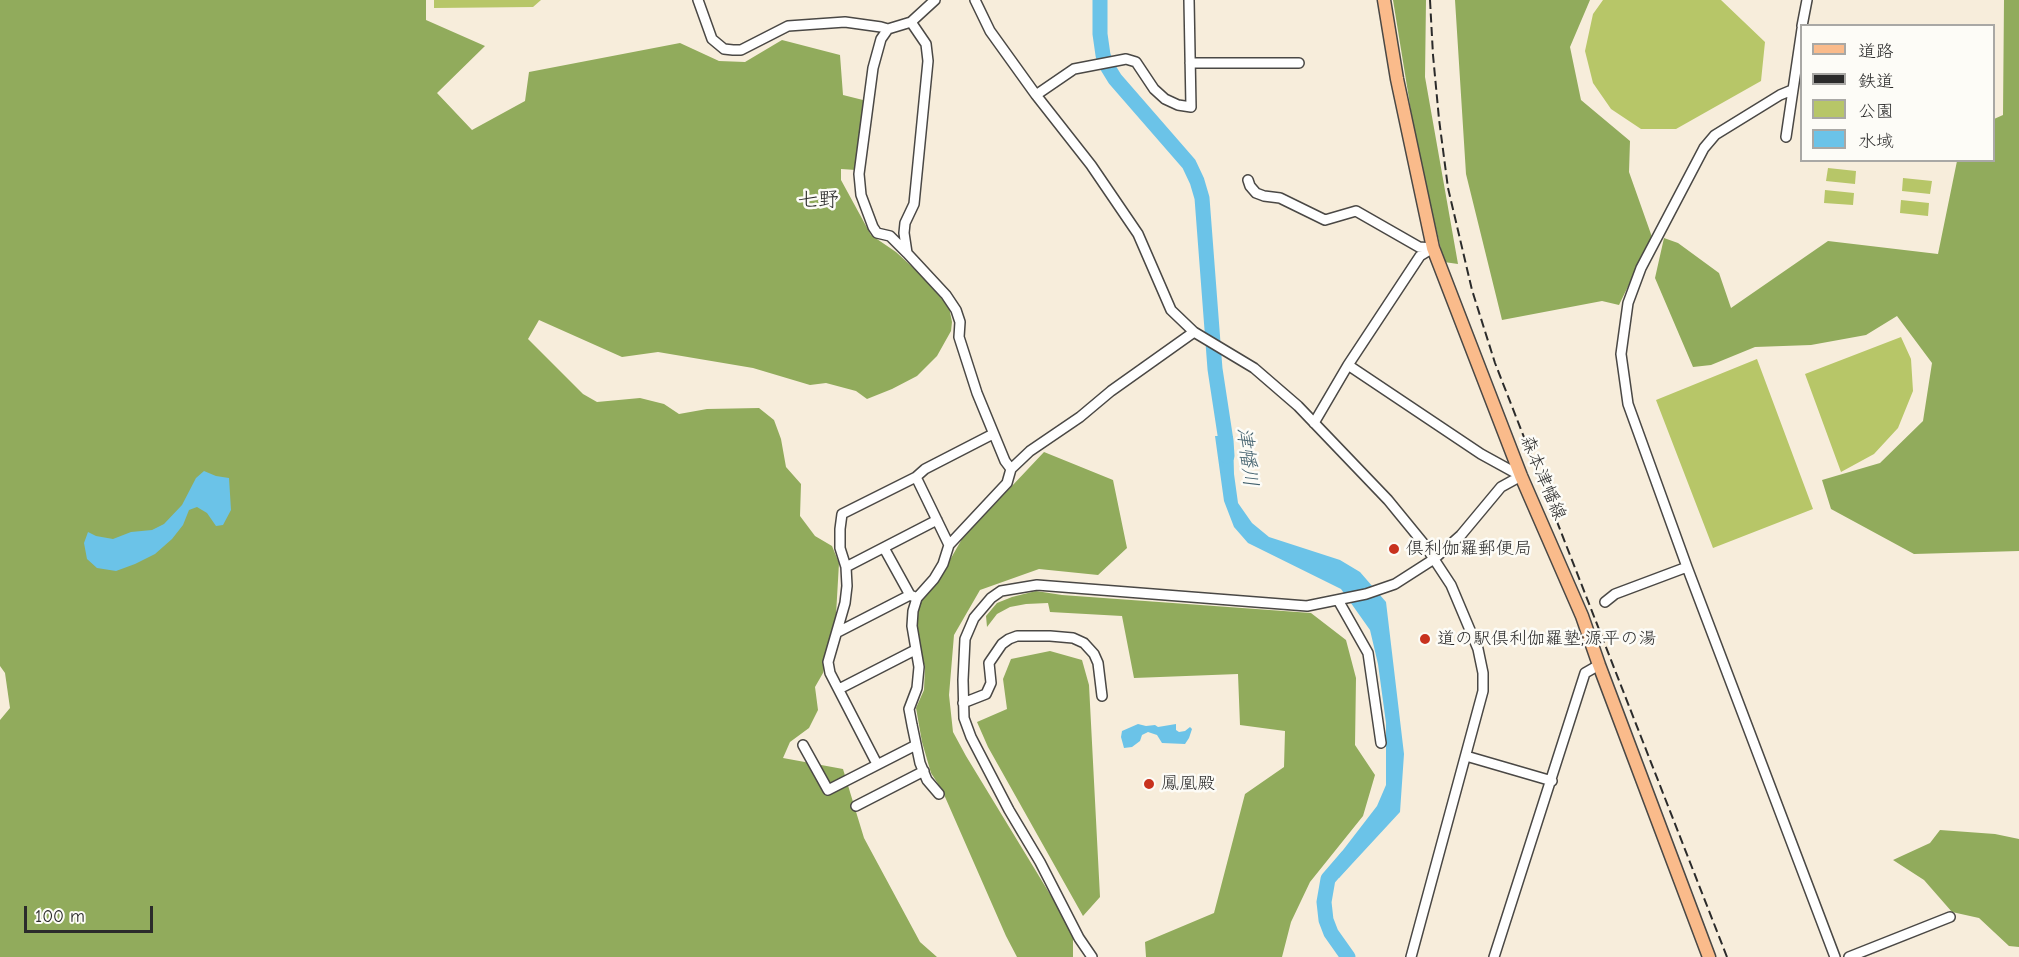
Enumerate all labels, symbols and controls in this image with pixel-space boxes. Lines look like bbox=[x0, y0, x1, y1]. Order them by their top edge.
legend bbox=[1800, 24, 1995, 162]
text: 道路 bbox=[1858, 41, 1894, 62]
text: 鉄道 bbox=[1858, 71, 1894, 92]
text: 公園 bbox=[1858, 101, 1894, 122]
text: 水域 bbox=[1858, 131, 1894, 152]
district label: 七野 bbox=[797, 187, 839, 213]
water label: 津幡川 bbox=[1231, 426, 1263, 488]
street label: 森本津幡線 bbox=[1515, 432, 1571, 524]
place label: 倶利伽羅郵便局 bbox=[1406, 538, 1532, 560]
marker: 倶利伽羅郵便局 bbox=[1387, 542, 1401, 556]
place label: 道の駅倶利伽羅塾;源平の湯 bbox=[1437, 628, 1657, 650]
marker: 道の駅倶利伽羅塾;源平の湯 bbox=[1418, 632, 1432, 646]
place label: 鳳凰殿 bbox=[1161, 773, 1215, 795]
marker: 鳳凰殿 bbox=[1142, 777, 1156, 791]
scale bar bbox=[27, 894, 156, 932]
text: 100 m bbox=[35, 906, 85, 927]

